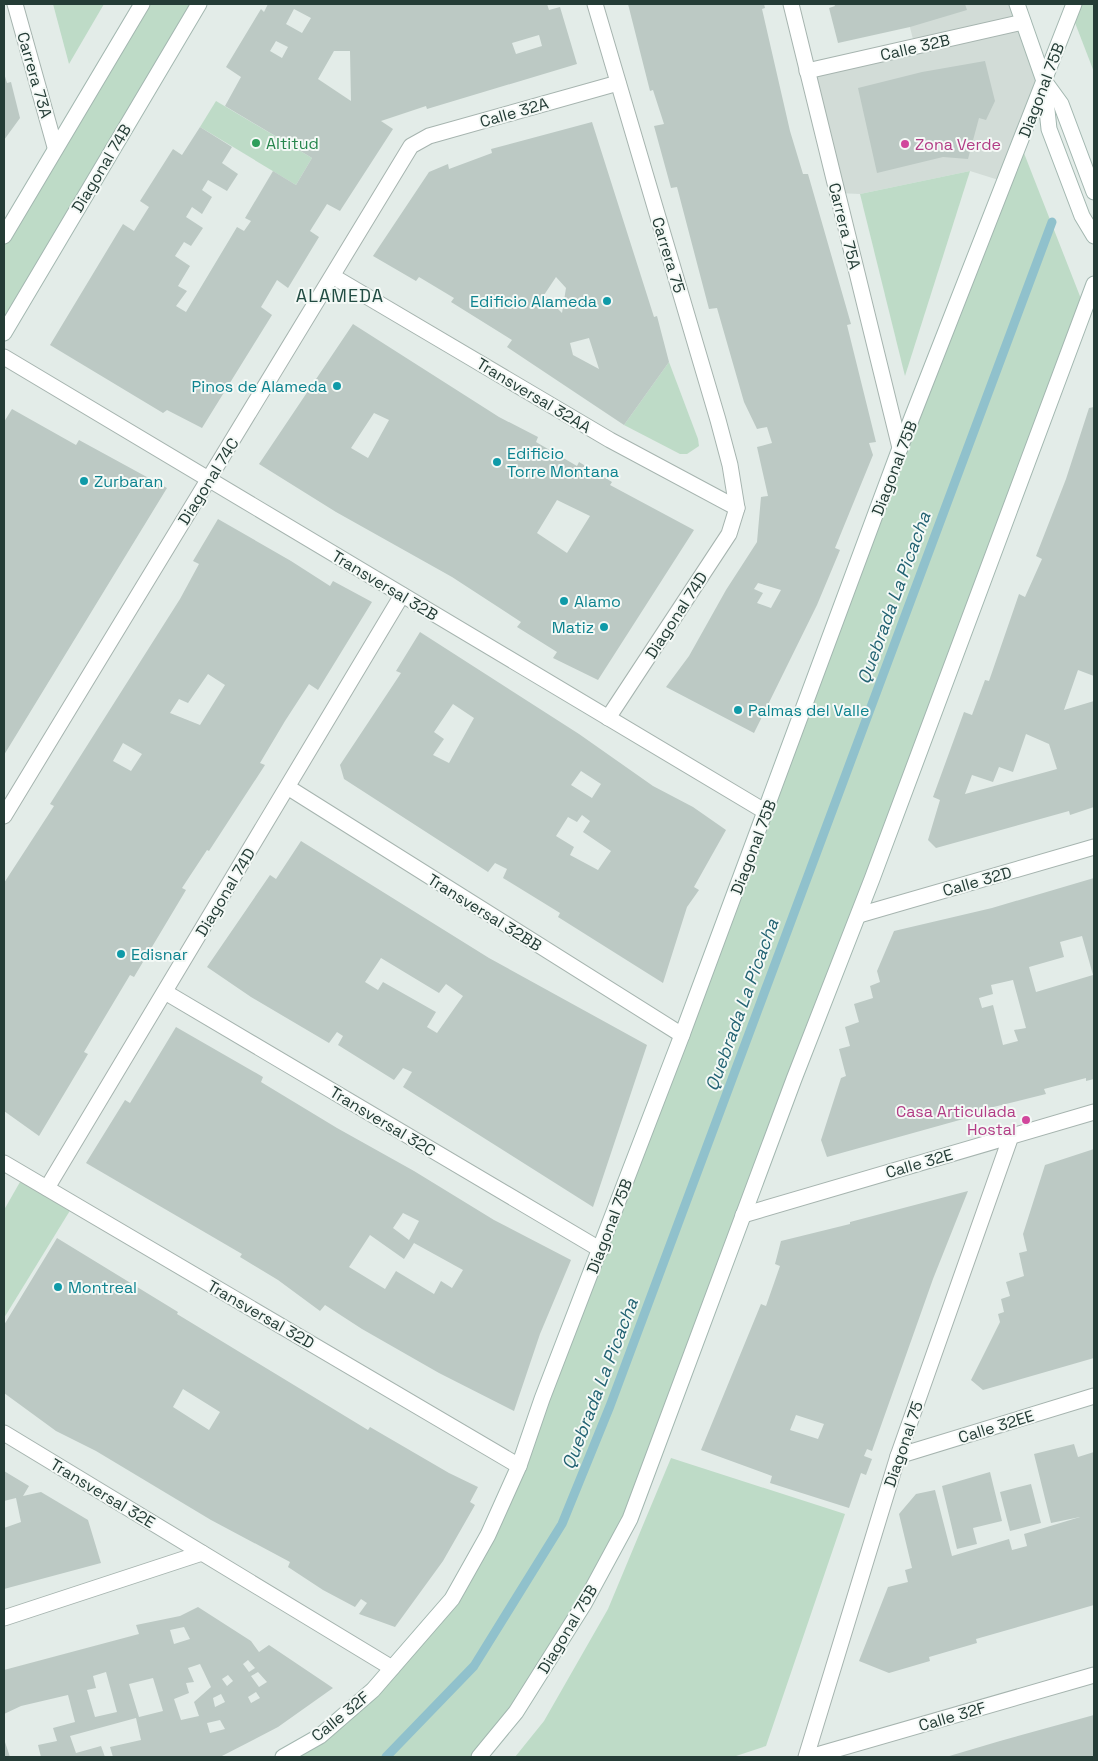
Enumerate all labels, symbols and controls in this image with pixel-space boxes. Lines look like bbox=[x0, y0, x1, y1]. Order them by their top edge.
street label: Calle 32B bbox=[878, 29, 952, 66]
street label: Carrera 73A bbox=[12, 30, 57, 121]
street label: Diagonal 75B bbox=[1014, 40, 1069, 141]
street label: Calle 32A bbox=[477, 93, 551, 132]
street label: Diagonal 74B bbox=[67, 120, 136, 216]
place label: Altitud bbox=[266, 133, 319, 154]
place label: Zona Verde bbox=[915, 134, 1001, 155]
marker: Altitud bbox=[250, 137, 262, 149]
marker: Zona Verde bbox=[899, 138, 911, 150]
street label: Carrera 75A bbox=[824, 181, 865, 272]
street label: Carrera 75 bbox=[647, 215, 690, 296]
district label: ALAMEDA bbox=[296, 284, 384, 307]
place label: Edificio Alameda bbox=[470, 291, 597, 312]
marker: Edificio Alameda bbox=[601, 295, 613, 307]
street label: Transversal 32AA bbox=[473, 353, 595, 438]
place label: Pinos de Alameda bbox=[192, 376, 327, 397]
marker: Pinos de Alameda bbox=[331, 380, 343, 392]
street label: Diagonal 75B bbox=[867, 418, 922, 519]
street label: Diagonal 74C bbox=[173, 434, 244, 529]
place label: Edificio Torre Montana bbox=[507, 443, 619, 482]
marker: Edificio Torre Montana bbox=[491, 456, 503, 468]
place label: Zurbaran bbox=[94, 471, 163, 492]
marker: Zurbaran bbox=[78, 475, 90, 487]
water label: Quebrada La Picacha bbox=[852, 508, 936, 687]
street label: Transversal 32B bbox=[328, 545, 442, 625]
street label: Diagonal 74D bbox=[641, 568, 712, 663]
place label: Alamo bbox=[574, 591, 621, 612]
marker: Alamo bbox=[558, 595, 570, 607]
place label: Matiz bbox=[552, 617, 594, 638]
marker: Matiz bbox=[598, 621, 610, 633]
place label: Palmas del Valle bbox=[748, 700, 869, 721]
marker: Palmas del Valle bbox=[732, 704, 744, 716]
street label: Diagonal 75B bbox=[726, 797, 781, 898]
street label: Diagonal 74D bbox=[191, 844, 260, 940]
street label: Calle 32D bbox=[940, 862, 1014, 901]
street label: Transversal 32BB bbox=[424, 869, 546, 956]
water label: Quebrada La Picacha bbox=[700, 915, 784, 1094]
place label: Edisnar bbox=[131, 944, 188, 965]
marker: Edisnar bbox=[115, 948, 127, 960]
street label: Transversal 32C bbox=[326, 1082, 440, 1161]
place label: Casa Articulada Hostal bbox=[896, 1101, 1016, 1140]
marker: Casa Articulada Hostal bbox=[1020, 1114, 1032, 1126]
street label: Calle 32E bbox=[883, 1144, 955, 1183]
street label: Diagonal 75B bbox=[582, 1176, 637, 1277]
street label: Transversal 32D bbox=[203, 1275, 318, 1354]
place label: Montreal bbox=[68, 1277, 137, 1298]
marker: Montreal bbox=[52, 1281, 64, 1293]
water label: Quebrada La Picacha bbox=[556, 1294, 643, 1473]
street label: Diagonal 75 bbox=[879, 1399, 928, 1490]
street label: Calle 32EE bbox=[956, 1405, 1037, 1448]
street label: Transversal 32E bbox=[46, 1454, 159, 1533]
street label: Diagonal 75B bbox=[533, 1581, 602, 1677]
street label: Calle 32F bbox=[307, 1686, 374, 1746]
street label: Calle 32F bbox=[916, 1697, 988, 1736]

